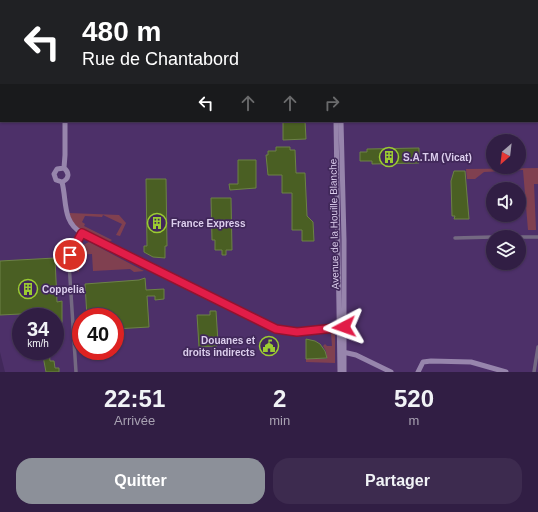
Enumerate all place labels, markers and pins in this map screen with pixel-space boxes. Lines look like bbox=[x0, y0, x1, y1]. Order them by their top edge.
building icon: S.A.T.M (Vicat) bbox=[378, 146, 400, 168]
place label: S.A.T.M (Vicat) bbox=[403, 152, 472, 163]
building icon: France Express bbox=[146, 212, 168, 234]
place label: France Express bbox=[171, 218, 246, 229]
pin bbox=[53, 238, 87, 272]
building icon: Coppelia bbox=[17, 278, 39, 300]
place label: Coppelia bbox=[42, 284, 85, 295]
place label: Douanes et droits indirects bbox=[183, 335, 256, 358]
public building icon: Douanes et droits indirects bbox=[258, 335, 280, 357]

